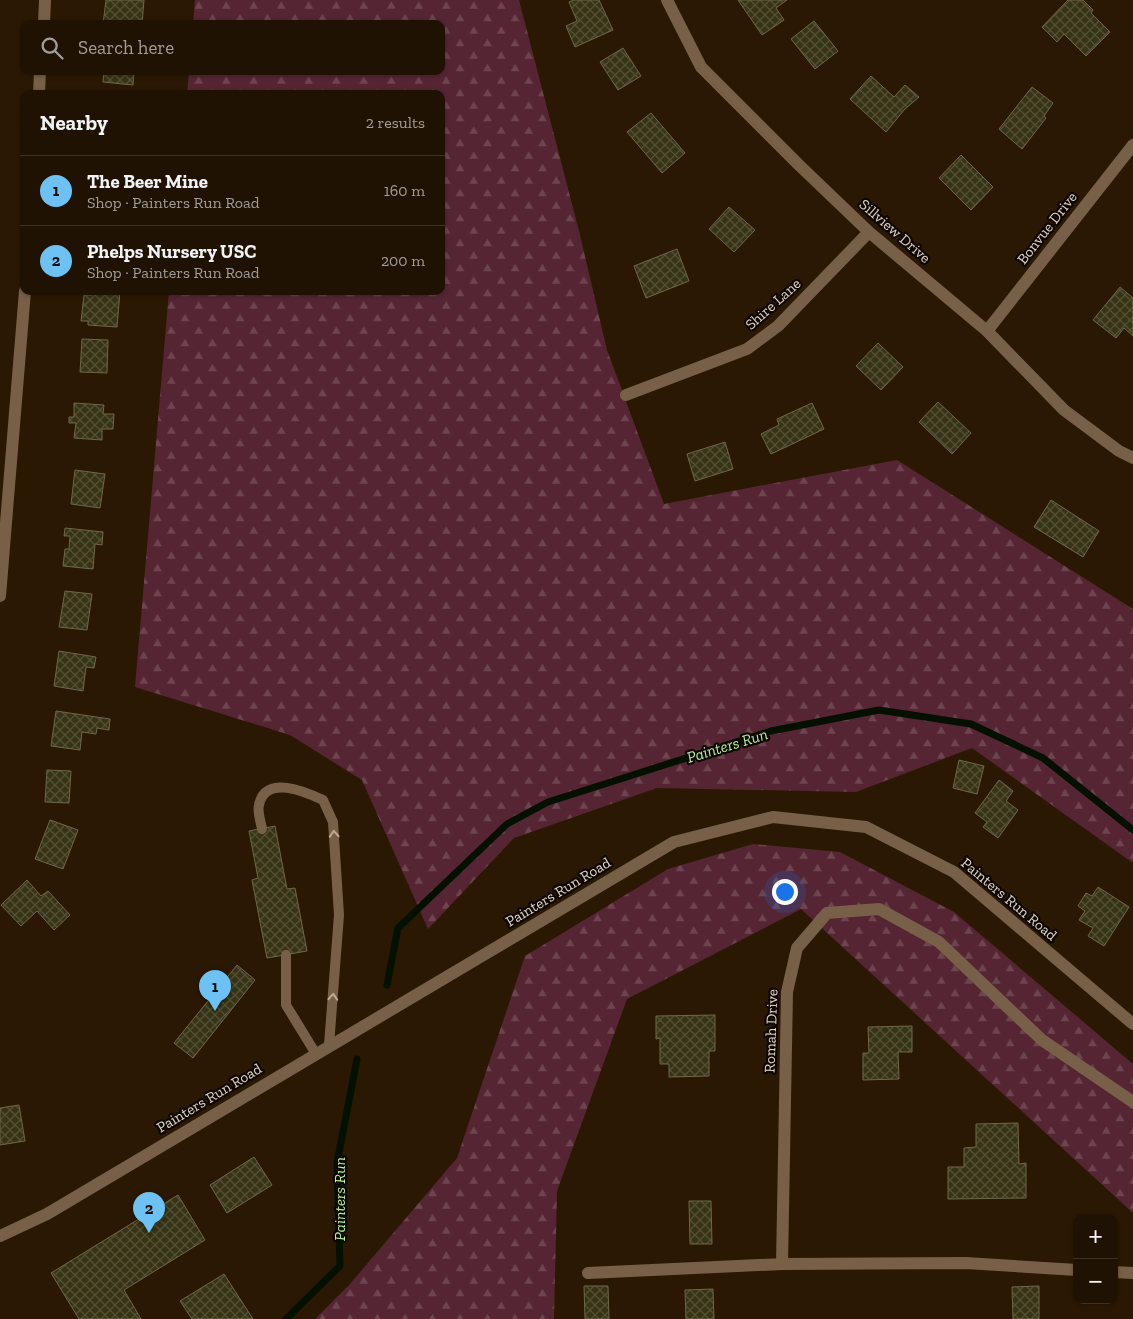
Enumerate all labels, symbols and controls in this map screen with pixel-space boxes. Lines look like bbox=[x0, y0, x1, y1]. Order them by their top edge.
search box bbox=[20, 20, 445, 75]
icon: search bbox=[38, 34, 66, 62]
text: Search here bbox=[78, 36, 174, 59]
text: Nearby bbox=[40, 110, 108, 135]
text: 2 results bbox=[366, 113, 425, 132]
text: The Beer Mine bbox=[87, 170, 208, 193]
text: 1 bbox=[53, 181, 59, 200]
text: 160 m bbox=[384, 181, 425, 200]
street label: Bonvue Drive bbox=[1013, 188, 1081, 268]
text: Shop · Painters Run Road bbox=[87, 193, 260, 212]
street label: Sillview Drive bbox=[856, 195, 934, 267]
text: Phelps Nursery USC bbox=[87, 240, 257, 263]
text: 2 bbox=[52, 251, 60, 270]
text: 200 m bbox=[381, 251, 425, 270]
text: Shop · Painters Run Road bbox=[87, 263, 260, 282]
street label: Shire Lane bbox=[742, 274, 804, 334]
water label: Painters Run bbox=[684, 724, 770, 767]
one-way arrow bbox=[328, 830, 339, 838]
street label: Painters Run Road bbox=[502, 853, 614, 930]
street label: Painters Run Road bbox=[957, 854, 1061, 945]
your location bbox=[772, 879, 798, 905]
pin: 1 bbox=[199, 970, 231, 1011]
street label: Romah Drive bbox=[761, 989, 781, 1073]
one-way arrow bbox=[327, 992, 338, 1000]
street label: Painters Run Road bbox=[153, 1059, 265, 1136]
water label: Painters Run bbox=[330, 1157, 349, 1241]
pin: 2 bbox=[133, 1192, 165, 1233]
map controls bbox=[1073, 1214, 1118, 1304]
button: + bbox=[1073, 1214, 1118, 1259]
button: − bbox=[1073, 1259, 1118, 1304]

